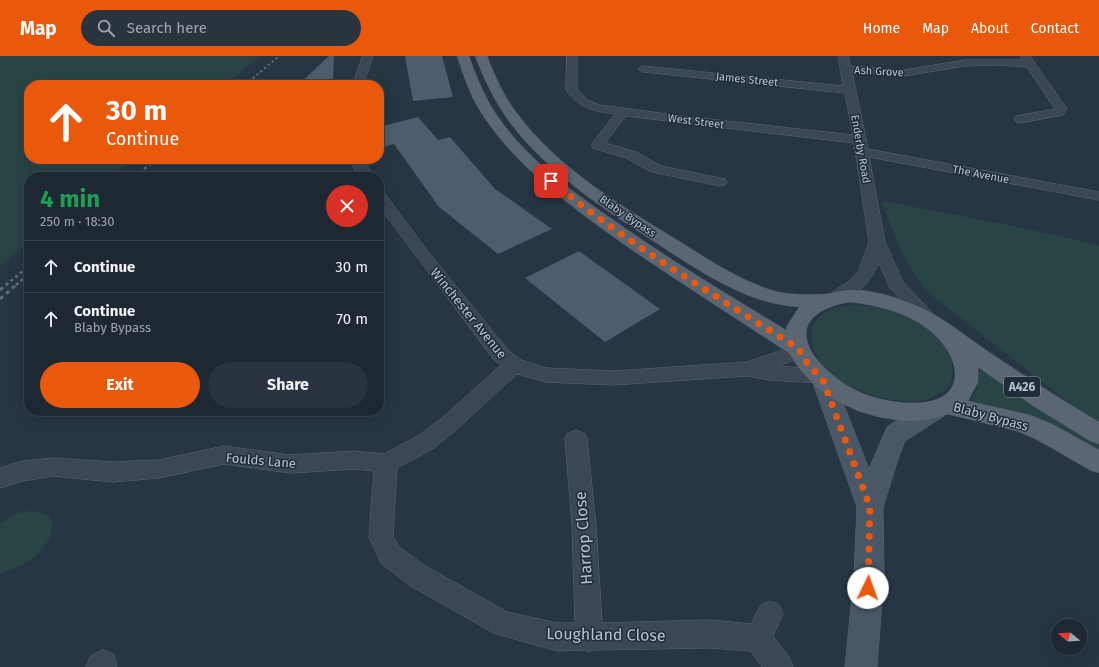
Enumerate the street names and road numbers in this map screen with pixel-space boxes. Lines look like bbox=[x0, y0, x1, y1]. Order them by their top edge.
street label: Ash Grove bbox=[854, 64, 904, 79]
street label: James Street bbox=[715, 70, 779, 89]
street label: West Street bbox=[667, 112, 725, 131]
street label: Enderby Road bbox=[848, 114, 873, 184]
street label: The Avenue bbox=[951, 163, 1010, 186]
street label: Blaby Bypass bbox=[597, 193, 658, 240]
street label: Winchester Avenue bbox=[427, 265, 510, 362]
road number: A426 bbox=[1004, 377, 1040, 397]
street label: Blaby Bypass bbox=[952, 399, 1030, 434]
street label: Foulds Lane bbox=[225, 450, 297, 471]
street label: Harrop Close bbox=[571, 491, 596, 585]
street label: Loughland Close bbox=[546, 624, 666, 645]

